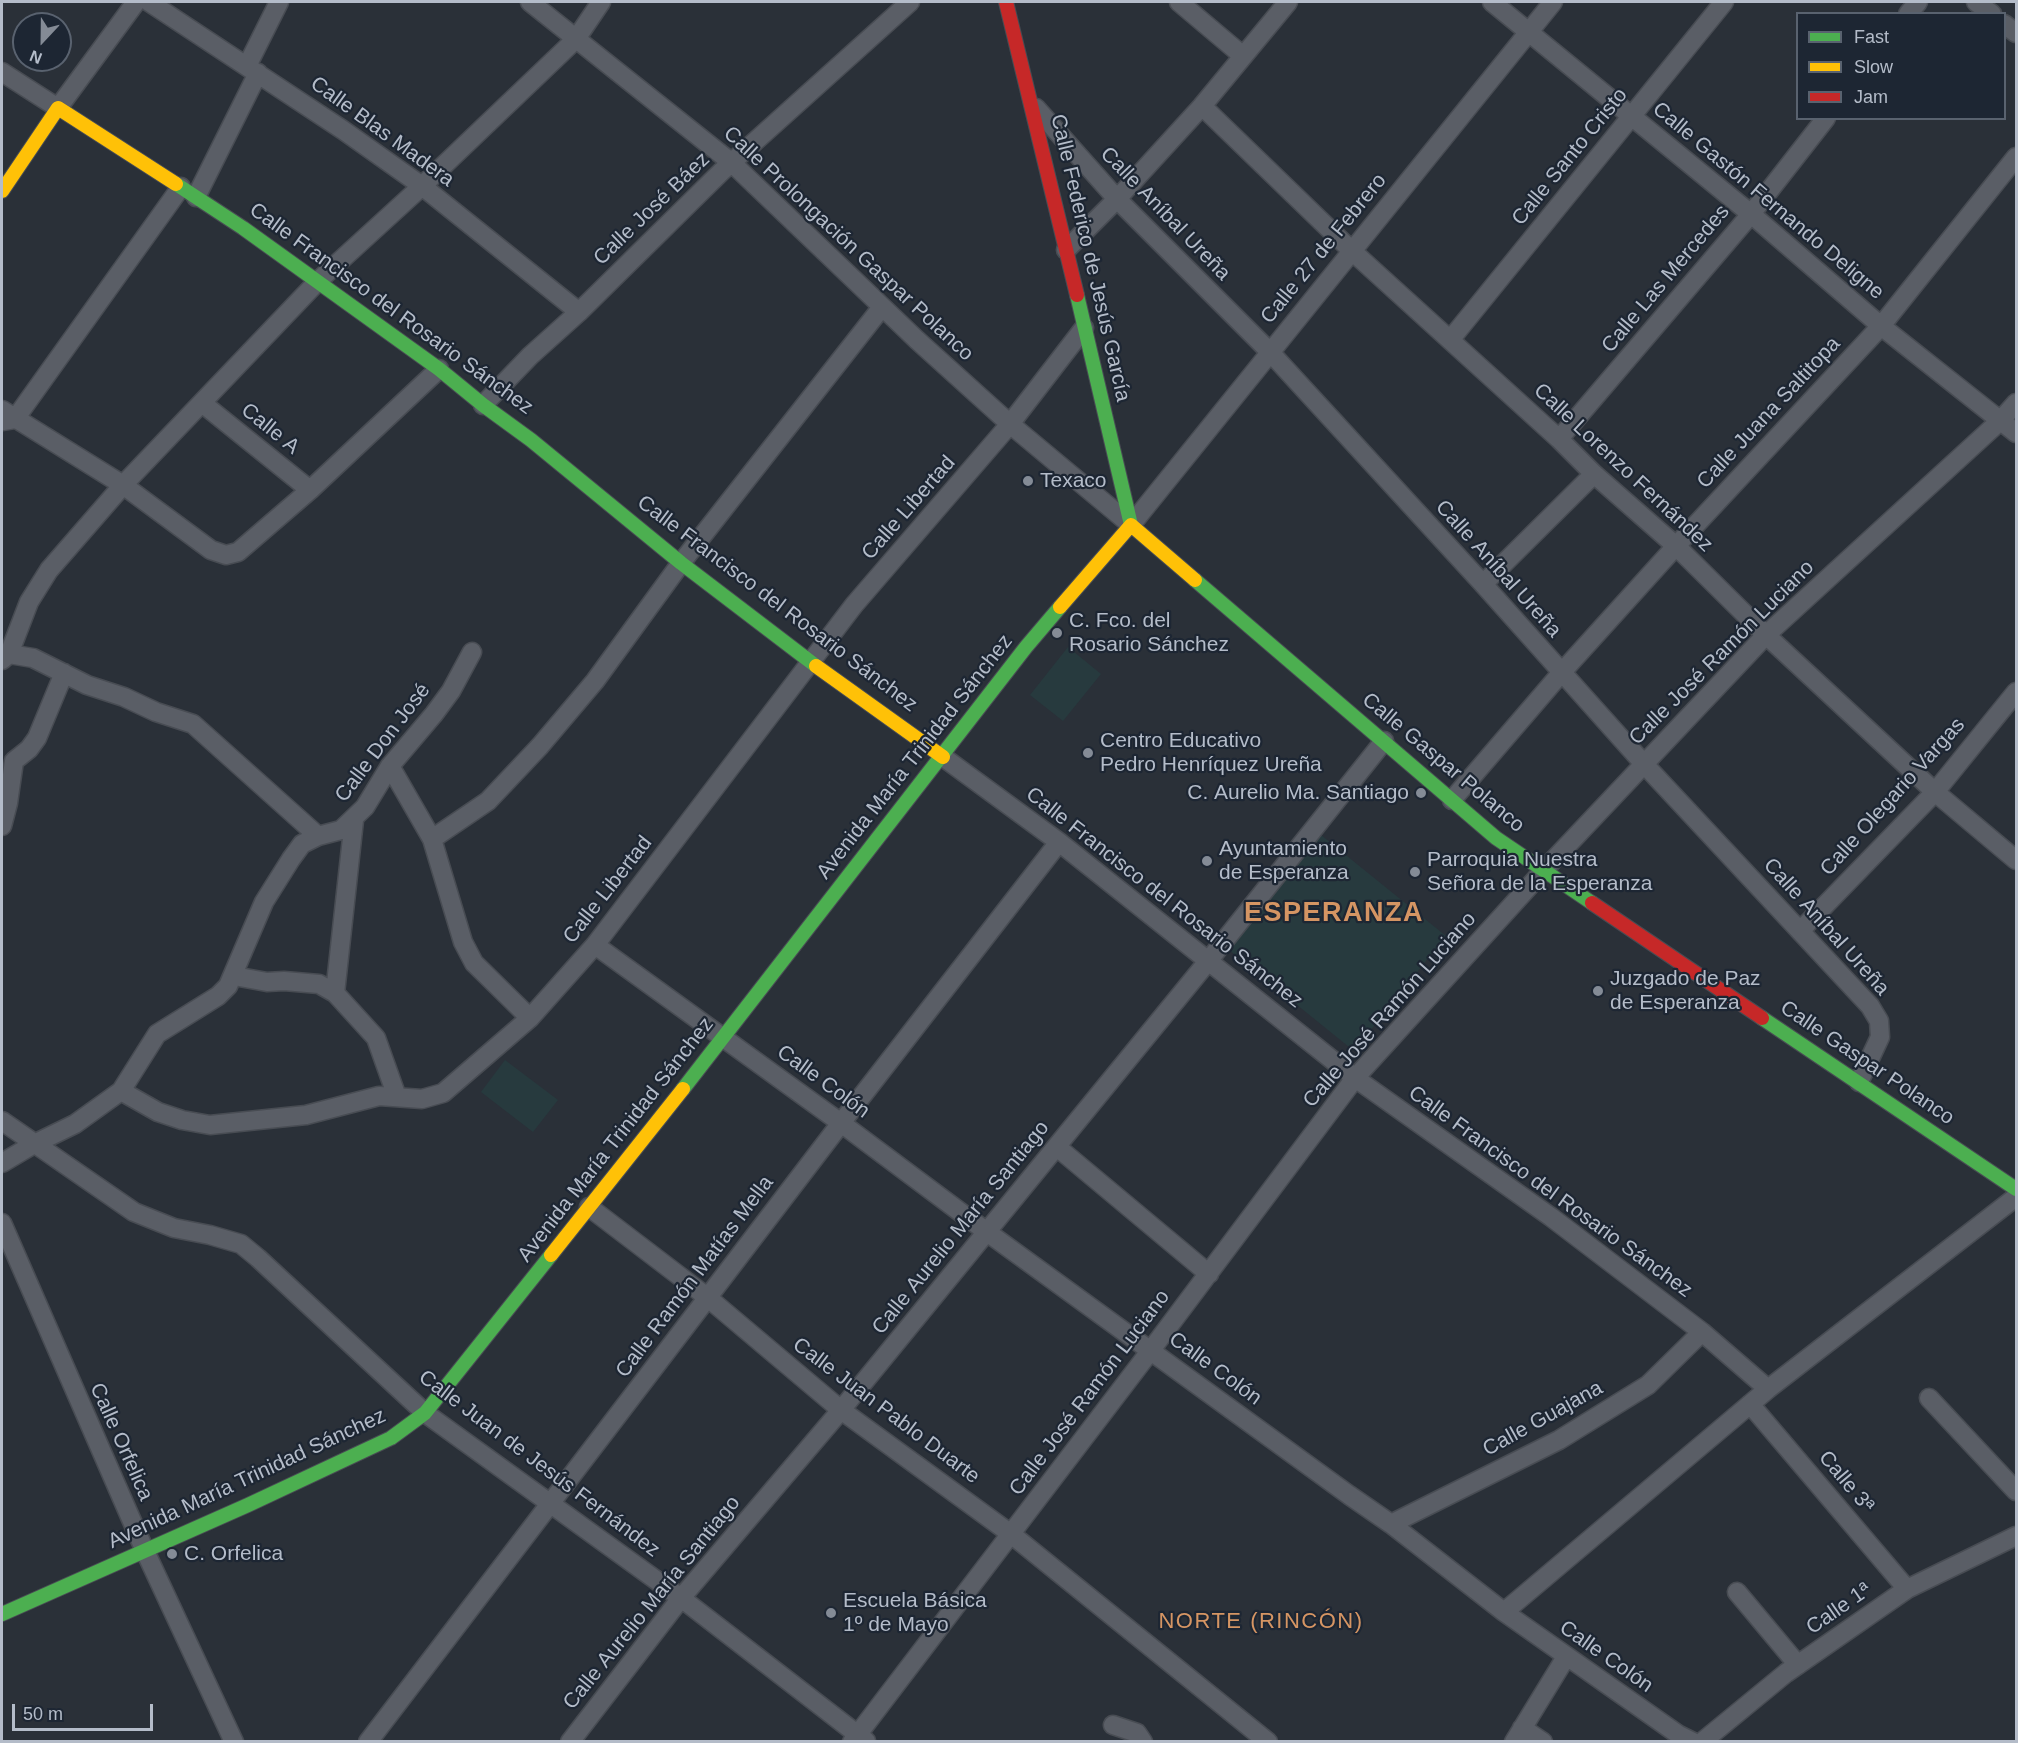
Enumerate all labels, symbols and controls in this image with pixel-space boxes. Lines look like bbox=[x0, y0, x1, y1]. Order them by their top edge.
north arrow bbox=[12, 12, 72, 72]
legend bbox=[1796, 12, 2006, 120]
text: Fast bbox=[1854, 27, 1889, 47]
text: N bbox=[27, 47, 44, 67]
text: Slow bbox=[1854, 57, 1893, 77]
street label: Calle Blas Madera bbox=[305, 71, 459, 193]
street label: Calle Santo Cristo bbox=[1507, 83, 1633, 231]
text: Jam bbox=[1854, 87, 1888, 107]
street label: Calle Gastón Fernando Deligne bbox=[1647, 97, 1889, 305]
street label: Calle Federico de Jesús García bbox=[1045, 112, 1135, 404]
street label: Calle Prolongación Gaspar Polanco bbox=[718, 121, 978, 367]
street label: Calle Aníbal Ureña bbox=[1095, 142, 1235, 286]
street label: Calle José Báez bbox=[589, 147, 715, 271]
street label: Calle 27 de Febrero bbox=[1256, 169, 1392, 329]
street label: Calle Francisco del Rosario Sánchez bbox=[244, 198, 538, 420]
street label: Calle Las Mercedes bbox=[1597, 200, 1735, 358]
street label: Calle Juana Saltitopa bbox=[1692, 332, 1846, 494]
street label: Calle Lorenzo Fernández bbox=[1528, 378, 1718, 558]
street label: Calle A bbox=[236, 398, 304, 460]
street label: Calle Libertad bbox=[857, 451, 961, 565]
place label: Texaco bbox=[1040, 468, 1107, 494]
marker: Texaco bbox=[1021, 474, 1035, 488]
street label: Calle Francisco del Rosario Sánchez bbox=[632, 490, 922, 718]
street label: Calle Aníbal Ureña bbox=[1430, 495, 1566, 643]
street label: Calle José Ramón Luciano bbox=[1624, 555, 1820, 751]
place label: C. Fco. del Rosario Sánchez bbox=[1069, 608, 1229, 658]
marker: C. Fco. del Rosario Sánchez bbox=[1050, 626, 1064, 640]
street label: Avenida María Trinidad Sánchez bbox=[812, 630, 1018, 884]
street label: Calle Don José bbox=[330, 679, 436, 807]
street label: Calle Gaspar Polanco bbox=[1357, 688, 1529, 838]
street label: Calle Olegario Vargas bbox=[1815, 713, 1971, 881]
place label: Centro Educativo Pedro Henríquez Ureña bbox=[1100, 728, 1322, 778]
marker: Centro Educativo Pedro Henríquez Ureña bbox=[1081, 746, 1095, 760]
place label: C. Aurelio Ma. Santiago bbox=[1187, 780, 1409, 806]
street label: Calle Francisco del Rosario Sánchez bbox=[1021, 782, 1307, 1014]
marker: C. Aurelio Ma. Santiago bbox=[1414, 786, 1428, 800]
street label: Calle Libertad bbox=[558, 831, 658, 949]
place label: Ayuntamiento de Esperanza bbox=[1219, 836, 1349, 886]
place label: Parroquia Nuestra Señora de la Esperanza bbox=[1427, 847, 1652, 897]
street label: Calle Aníbal Ureña bbox=[1758, 853, 1894, 1001]
marker: Ayuntamiento de Esperanza bbox=[1200, 854, 1214, 868]
marker: Parroquia Nuestra Señora de la Esperanza bbox=[1408, 865, 1422, 879]
district label: ESPERANZA bbox=[1244, 898, 1424, 930]
street label: Calle José Ramón Luciano bbox=[1298, 907, 1482, 1113]
place label: Juzgado de Paz de Esperanza bbox=[1610, 966, 1761, 1016]
marker: Juzgado de Paz de Esperanza bbox=[1591, 984, 1605, 998]
street label: Calle Gaspar Polanco bbox=[1775, 995, 1959, 1131]
street label: Avenida María Trinidad Sánchez bbox=[513, 1013, 719, 1267]
street label: Calle Colón bbox=[772, 1040, 874, 1124]
street label: Calle Francisco del Rosario Sánchez bbox=[1403, 1081, 1697, 1303]
street label: Calle Aurelio María Santiago bbox=[867, 1116, 1055, 1340]
street label: Calle Ramón Matías Mella bbox=[611, 1171, 779, 1383]
street label: Calle José Ramón Luciano bbox=[1004, 1285, 1176, 1501]
street label: Calle Colón bbox=[1164, 1327, 1266, 1411]
street label: Calle Juan Pablo Duarte bbox=[788, 1332, 984, 1490]
street label: Calle Juan de Jesús Fernández bbox=[413, 1365, 665, 1563]
street label: Calle Guajana bbox=[1479, 1376, 1607, 1462]
street label: Calle Orfelica bbox=[84, 1379, 158, 1505]
street label: Avenida María Trinidad Sánchez bbox=[104, 1403, 390, 1555]
street label: Calle 3ª bbox=[1813, 1446, 1879, 1518]
street label: Calle Aurelio María Santiago bbox=[558, 1491, 746, 1715]
place label: C. Orfelica bbox=[184, 1541, 283, 1567]
marker: C. Orfelica bbox=[165, 1547, 179, 1561]
street label: Calle 1ª bbox=[1802, 1578, 1876, 1640]
place label: Escuela Básica 1º de Mayo bbox=[843, 1588, 987, 1638]
marker: Escuela Básica 1º de Mayo bbox=[824, 1606, 838, 1620]
district label: NORTE (RINCÓN) bbox=[1158, 1609, 1364, 1635]
street label: Calle Colón bbox=[1554, 1616, 1658, 1698]
scale bar bbox=[15, 1692, 156, 1730]
text: 50 m bbox=[23, 1704, 63, 1724]

